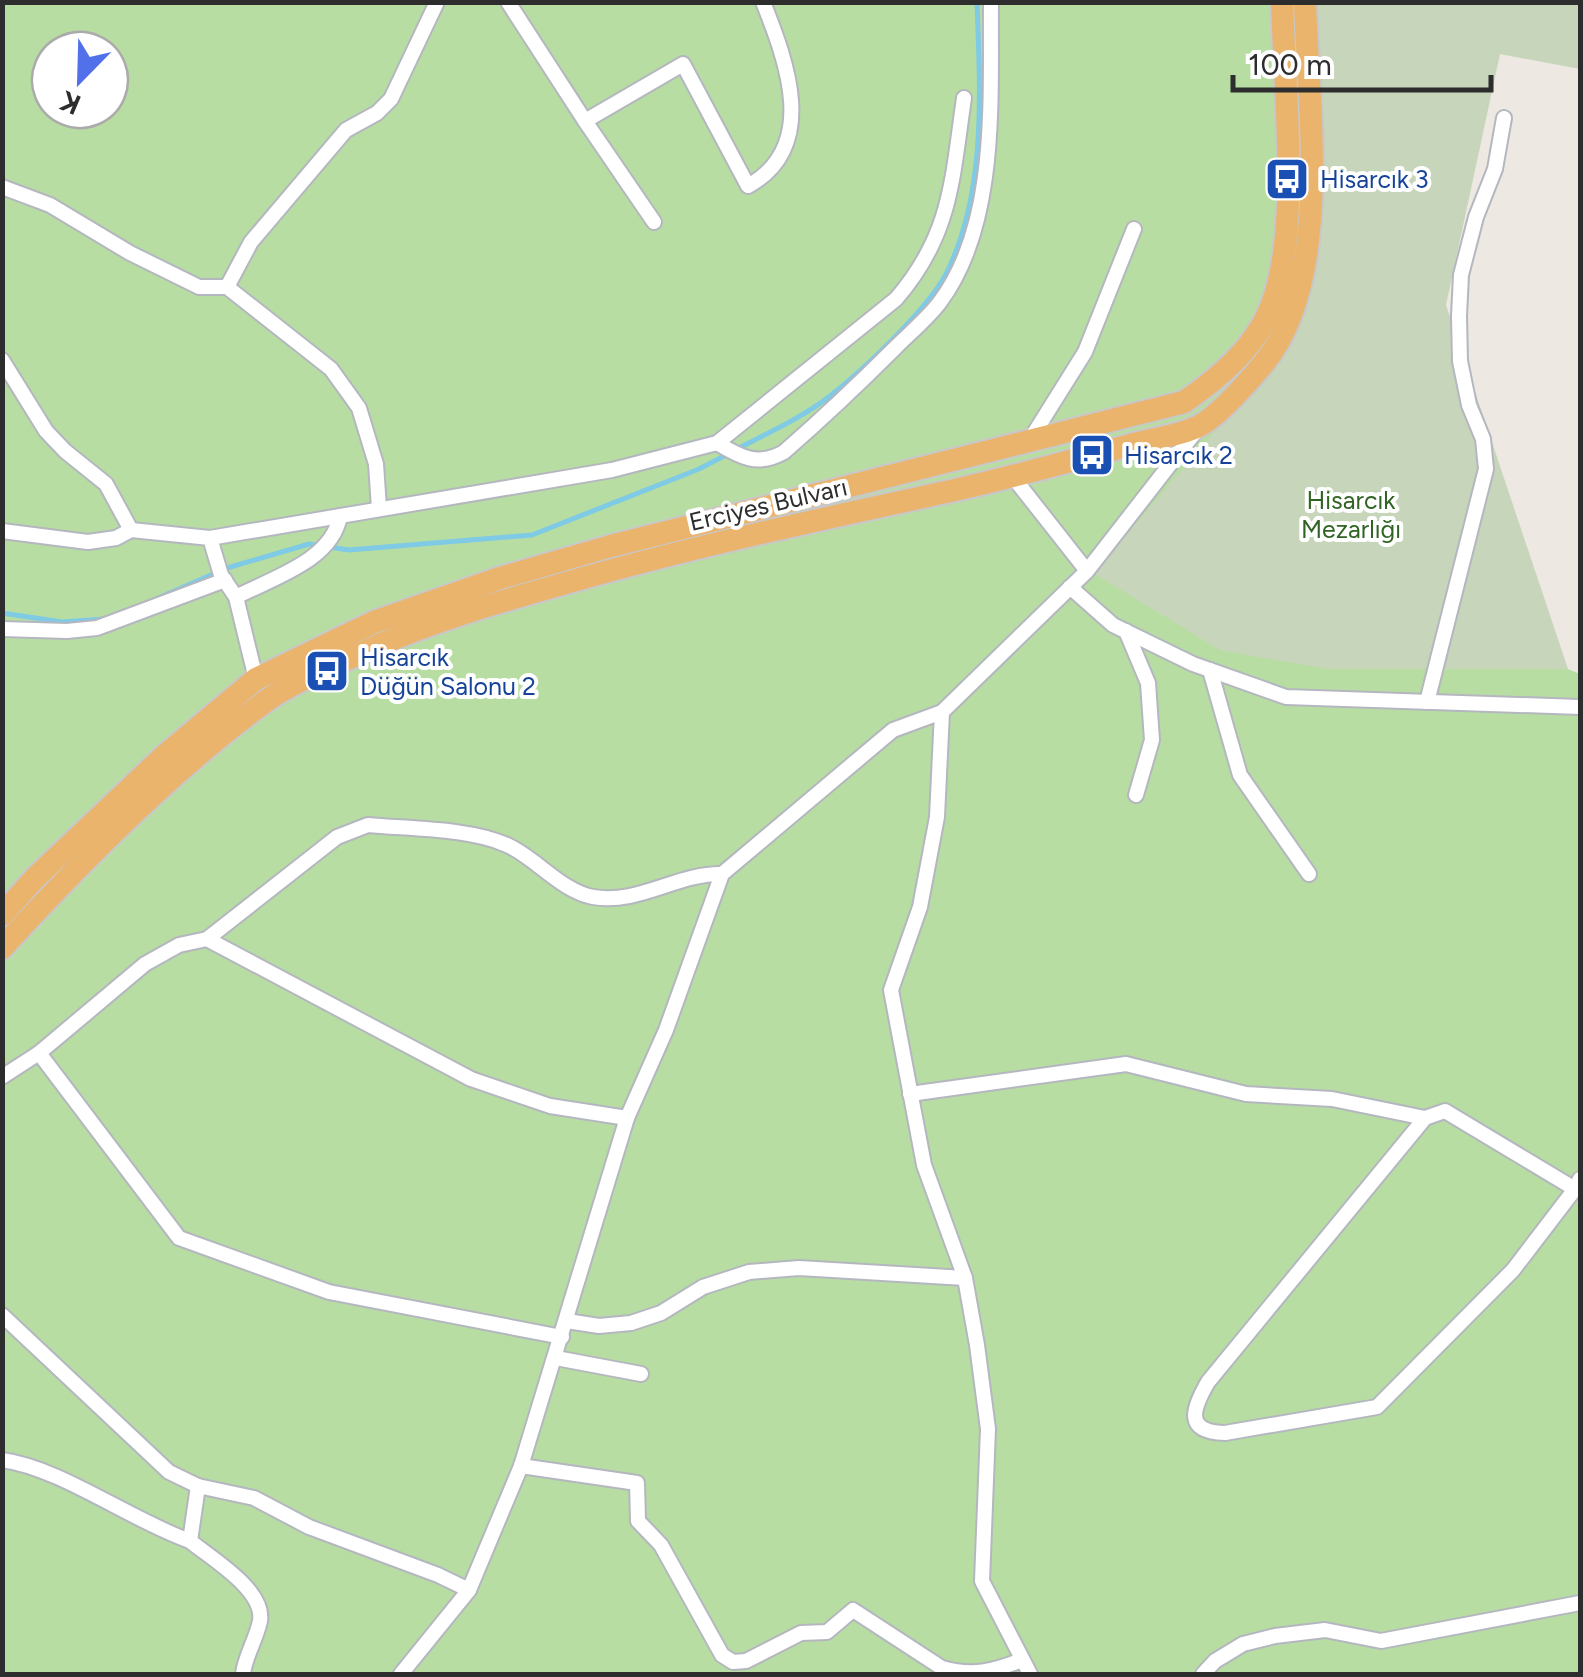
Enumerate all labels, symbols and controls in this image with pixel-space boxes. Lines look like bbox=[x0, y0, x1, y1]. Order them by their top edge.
north arrow bbox=[30, 30, 130, 130]
scale bar bbox=[1233, 30, 1490, 92]
text: 100 m bbox=[1248, 46, 1332, 83]
text: K bbox=[55, 84, 85, 122]
bus stop icon: Hisarcık 3 bbox=[1264, 156, 1310, 202]
place label: Hisarcık 3 bbox=[1320, 164, 1429, 194]
bus stop icon: Hisarcık 2 bbox=[1069, 432, 1115, 478]
place label: Hisarcık 2 bbox=[1124, 440, 1233, 470]
street label: Erciyes Bulvarı bbox=[686, 471, 850, 537]
park label: Hisarcık Mezarlığı bbox=[1301, 485, 1401, 544]
place label: Hisarcık Düğün Salonu 2 bbox=[360, 642, 536, 701]
bus stop icon: Hisarcık Düğün Salonu 2 bbox=[304, 648, 350, 694]

